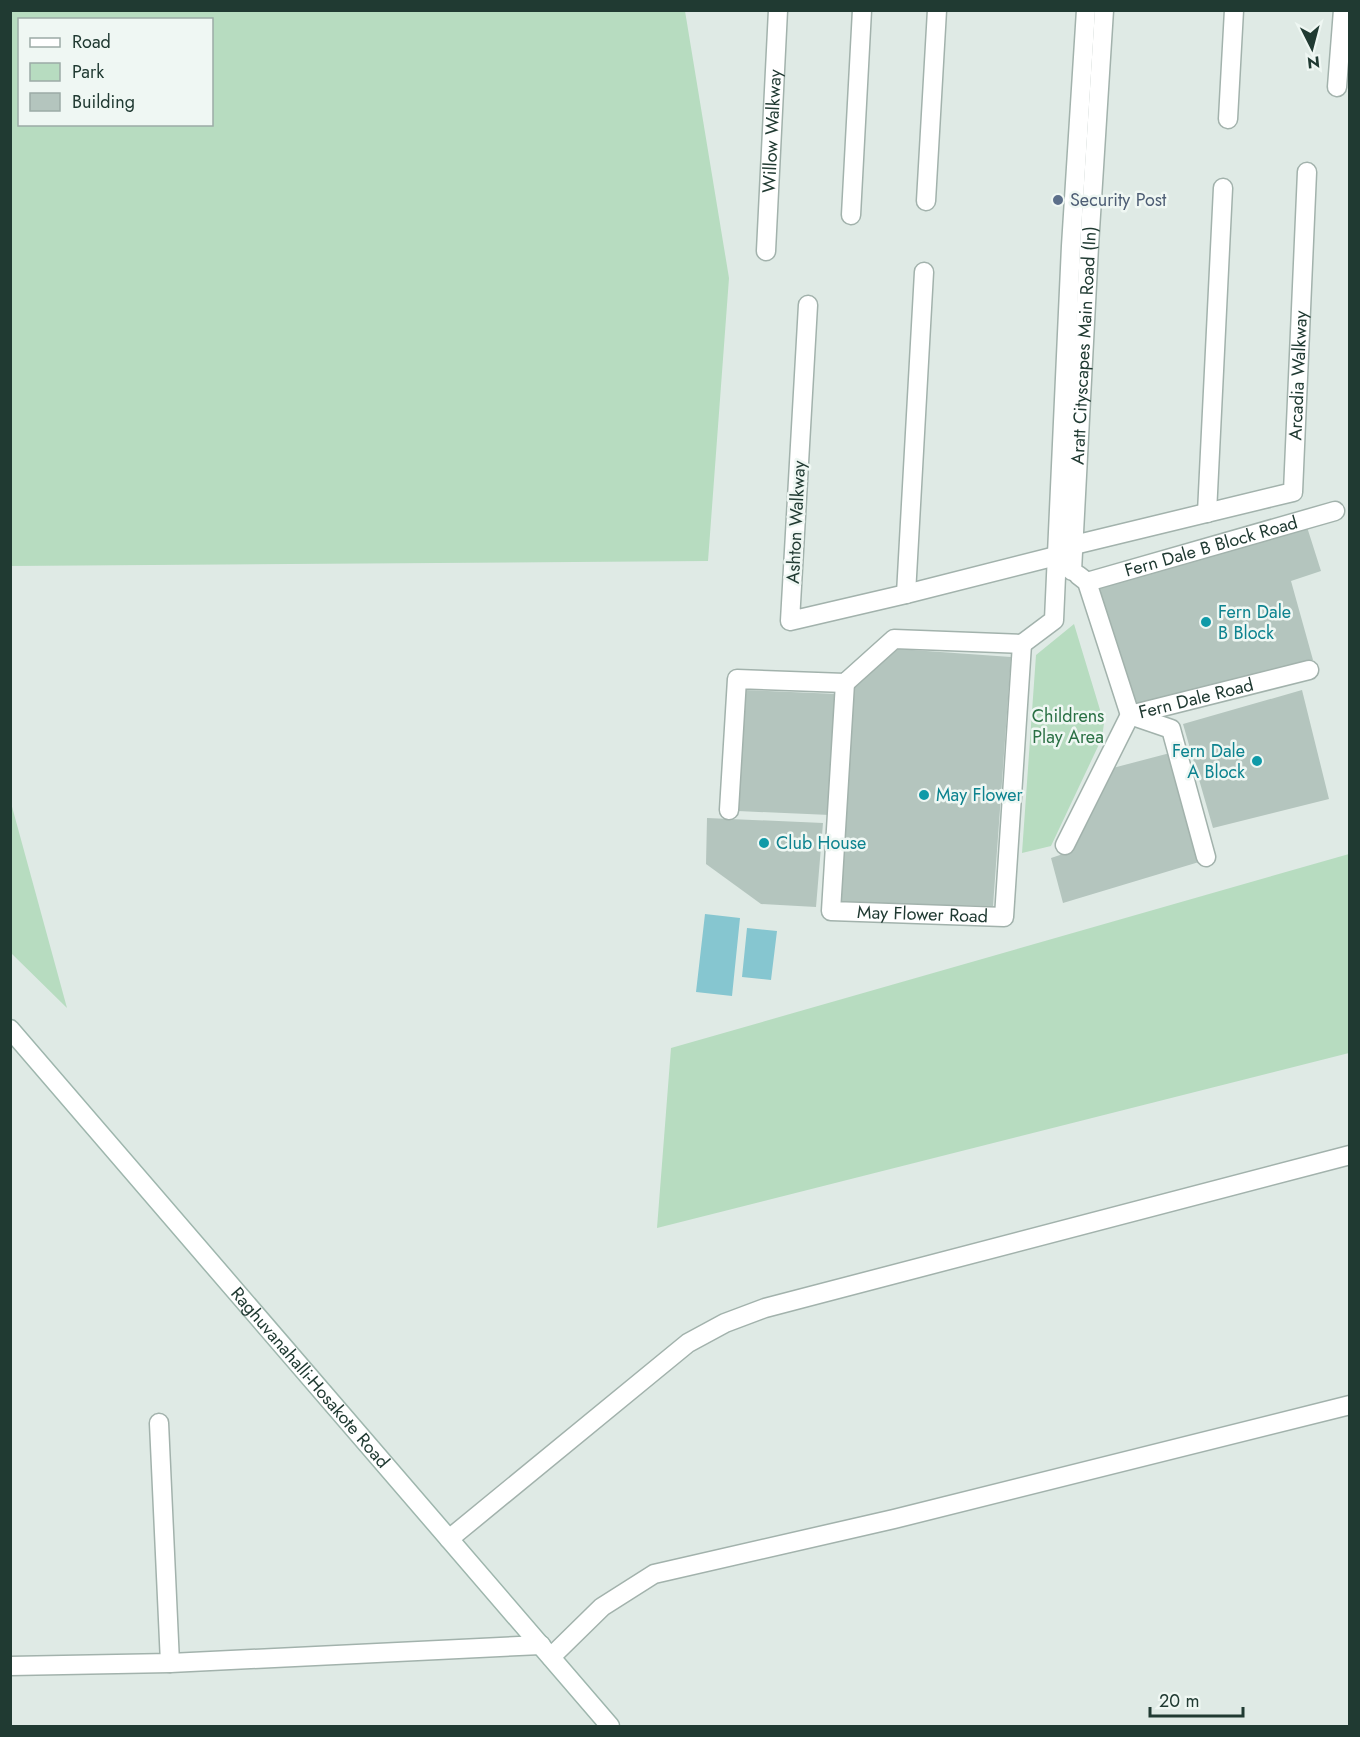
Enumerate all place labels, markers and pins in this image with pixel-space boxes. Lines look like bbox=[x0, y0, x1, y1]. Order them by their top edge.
place label: Security Post bbox=[1070, 187, 1167, 213]
marker: Security Post bbox=[1051, 193, 1065, 207]
place label: Fern Dale B Block bbox=[1218, 599, 1291, 646]
marker: Fern Dale B Block bbox=[1199, 615, 1213, 629]
place label: Fern Dale A Block bbox=[1172, 738, 1245, 785]
marker: Fern Dale A Block bbox=[1250, 754, 1264, 768]
place label: May Flower bbox=[936, 782, 1023, 808]
marker: May Flower bbox=[917, 788, 931, 802]
place label: Club House bbox=[776, 830, 866, 856]
marker: Club House bbox=[757, 836, 771, 850]

